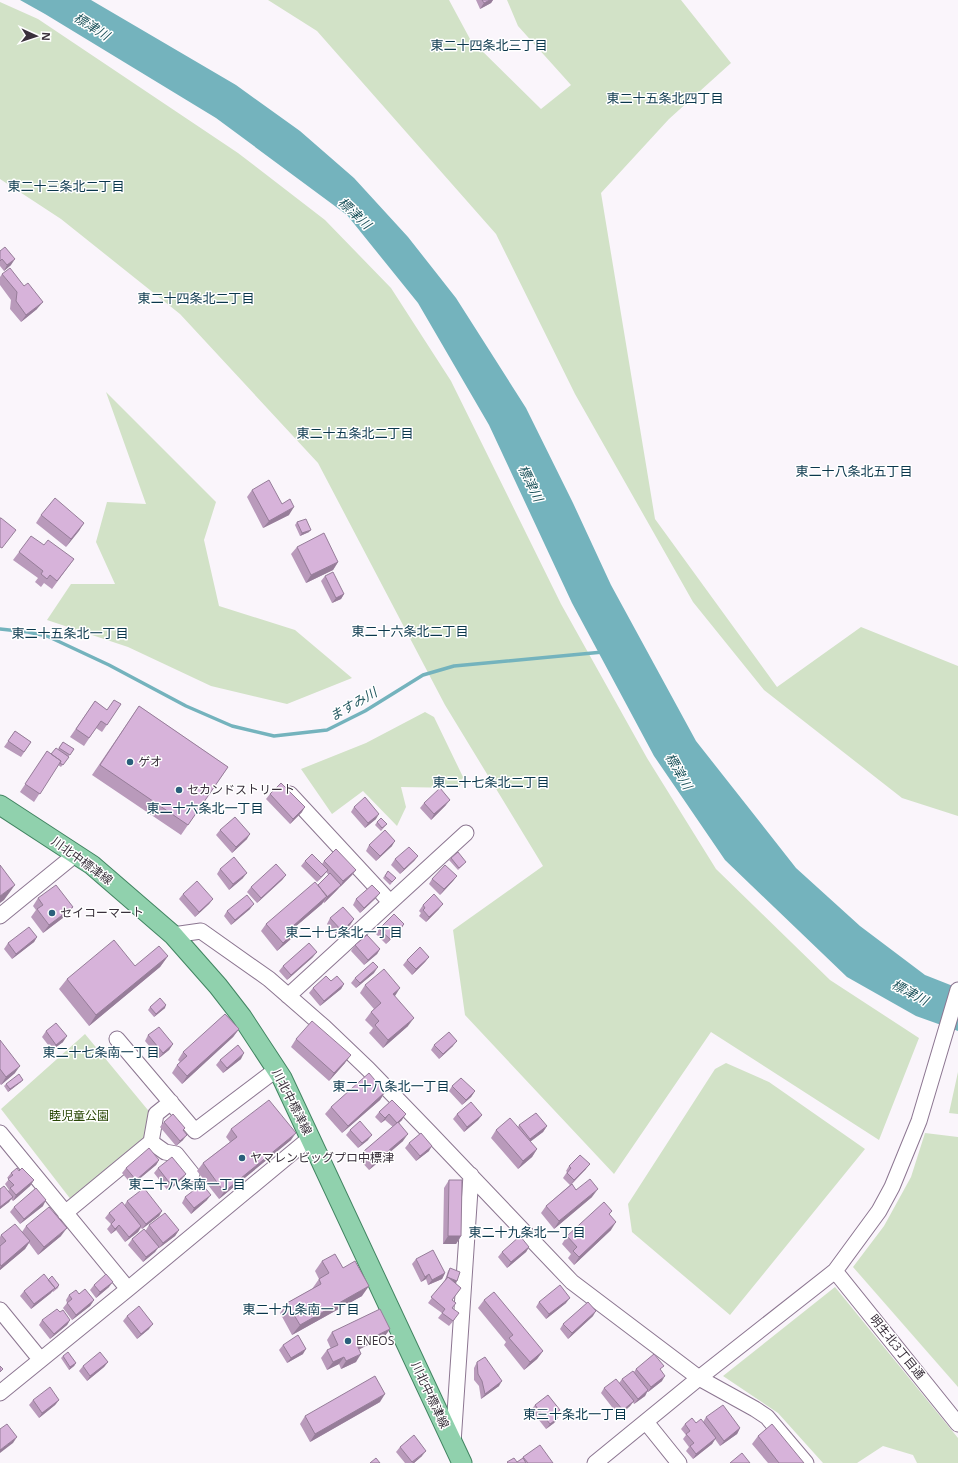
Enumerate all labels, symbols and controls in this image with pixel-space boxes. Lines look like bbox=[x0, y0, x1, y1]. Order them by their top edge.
water label: 標津川 bbox=[71, 8, 115, 45]
north arrow bbox=[16, 16, 56, 56]
text: N bbox=[39, 32, 54, 41]
district label: 東二十四条北三丁目 bbox=[430, 36, 548, 54]
district label: 東二十五条北四丁目 bbox=[606, 89, 724, 107]
district label: 東二十三条北二丁目 bbox=[7, 177, 125, 195]
water label: 標津川 bbox=[335, 193, 377, 234]
district label: 東二十四条北二丁目 bbox=[137, 289, 255, 307]
district label: 東二十五条北二丁目 bbox=[296, 424, 414, 442]
water label: 標津川 bbox=[514, 462, 549, 506]
district label: 東二十八条北五丁目 bbox=[795, 462, 913, 480]
district label: 東二十六条北二丁目 bbox=[351, 622, 469, 640]
district label: 東二十五条北一丁目 bbox=[11, 624, 129, 642]
water label: ますみ川 bbox=[326, 682, 382, 725]
water label: 標津川 bbox=[661, 750, 698, 794]
place label: ゲオ bbox=[138, 753, 162, 770]
marker: ゲオ bbox=[125, 757, 135, 767]
district label: 東二十七条北二丁目 bbox=[432, 773, 550, 791]
place label: セカンドストリート bbox=[187, 781, 295, 798]
marker: セカンドストリート bbox=[174, 785, 184, 795]
district label: 東二十六条北一丁目 bbox=[146, 799, 264, 817]
street label: 川北中標津線 bbox=[48, 833, 116, 889]
place label: セイコーマート bbox=[60, 904, 144, 921]
marker: セイコーマート bbox=[47, 908, 57, 918]
district label: 東二十七条北一丁目 bbox=[285, 923, 403, 941]
water label: 標津川 bbox=[889, 975, 933, 1010]
district label: 東二十七条南一丁目 bbox=[42, 1043, 160, 1061]
street label: 川北中標津線 bbox=[269, 1066, 316, 1138]
district label: 東二十八条北一丁目 bbox=[332, 1077, 450, 1095]
park label: 睦児童公園 bbox=[49, 1107, 109, 1124]
place label: ヤマレンビッグプロ中標津 bbox=[250, 1149, 394, 1166]
marker: ヤマレンビッグプロ中標津 bbox=[237, 1153, 247, 1163]
district label: 東二十八条南一丁目 bbox=[128, 1175, 246, 1193]
district label: 東二十九条北一丁目 bbox=[468, 1223, 586, 1241]
district label: 東二十九条南一丁目 bbox=[242, 1300, 360, 1318]
street label: 明生北3丁目通 bbox=[866, 1311, 929, 1383]
place label: ENEOS bbox=[356, 1332, 394, 1349]
marker: ENEOS bbox=[343, 1336, 353, 1346]
street label: 川北中標津線 bbox=[408, 1359, 453, 1431]
district label: 東三十条北一丁目 bbox=[523, 1405, 627, 1423]

